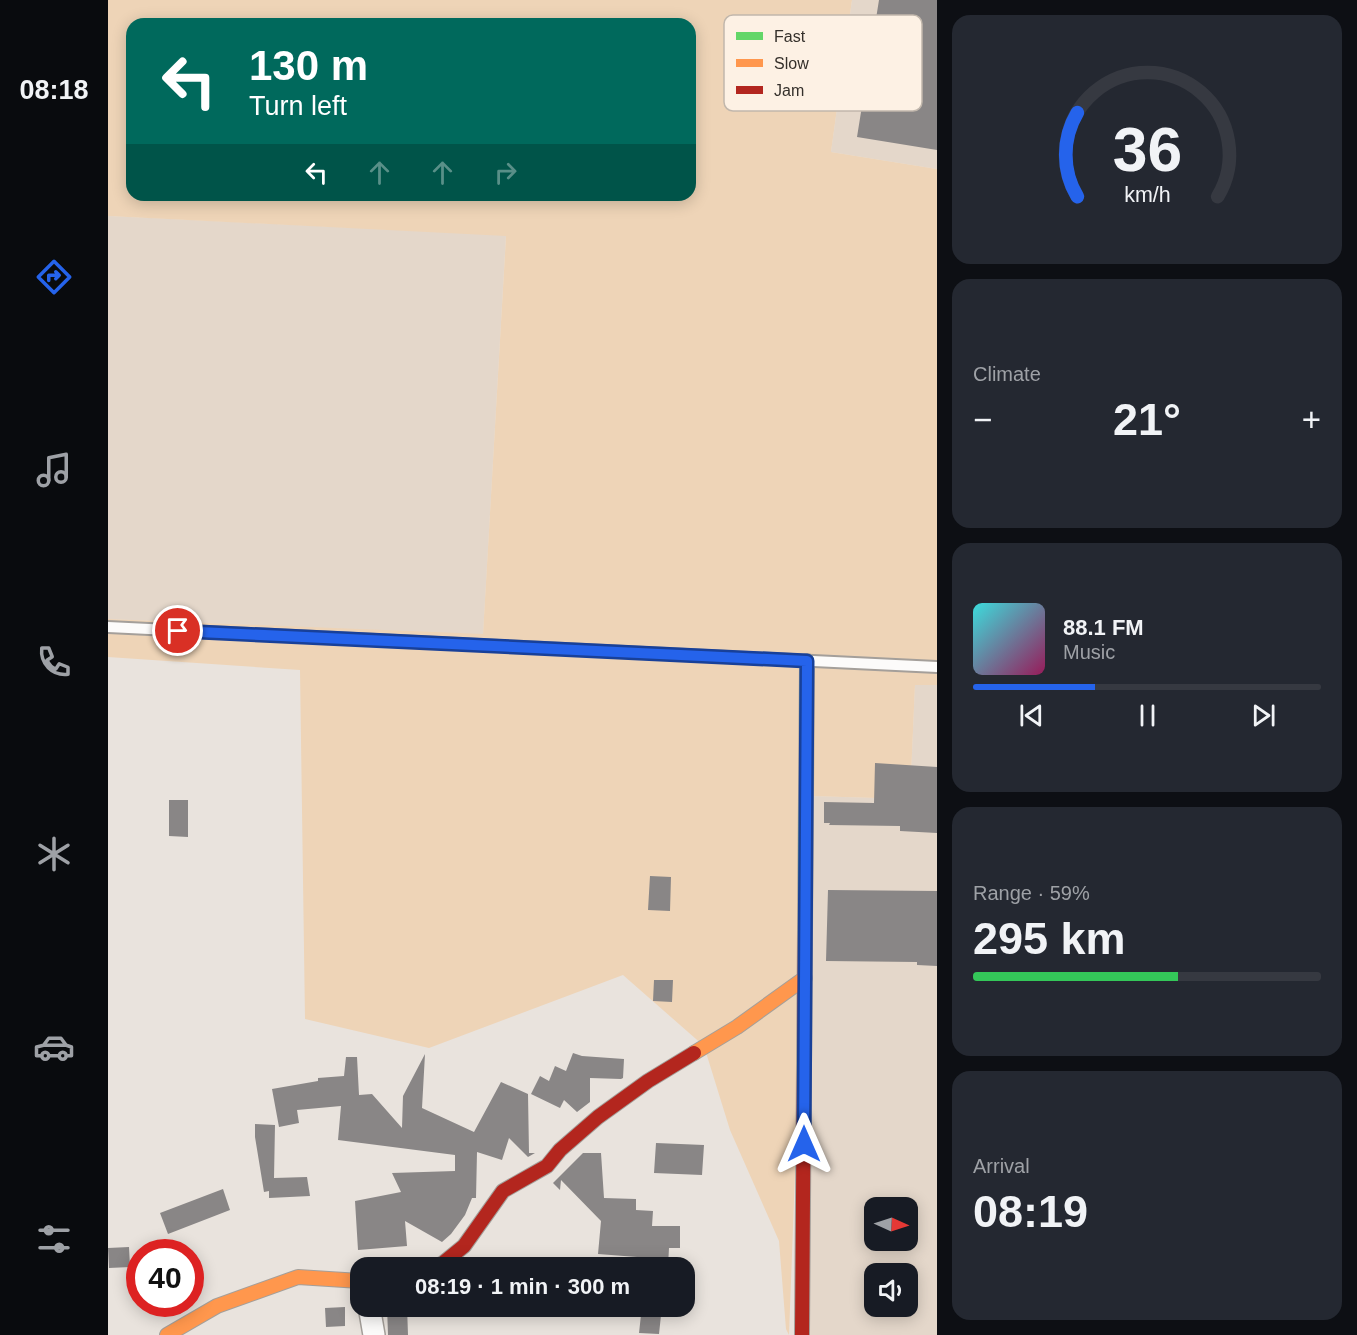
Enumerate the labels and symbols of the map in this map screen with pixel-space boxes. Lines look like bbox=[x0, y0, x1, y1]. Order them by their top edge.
legend bbox=[724, 15, 922, 111]
text: Fast bbox=[774, 28, 806, 45]
text: Slow bbox=[774, 55, 809, 72]
text: Jam bbox=[774, 82, 804, 99]
pin bbox=[152, 605, 203, 656]
position arrow bbox=[772, 1112, 836, 1176]
north arrow bbox=[864, 1197, 918, 1251]
speed limit sign: 40 bbox=[126, 1239, 204, 1317]

